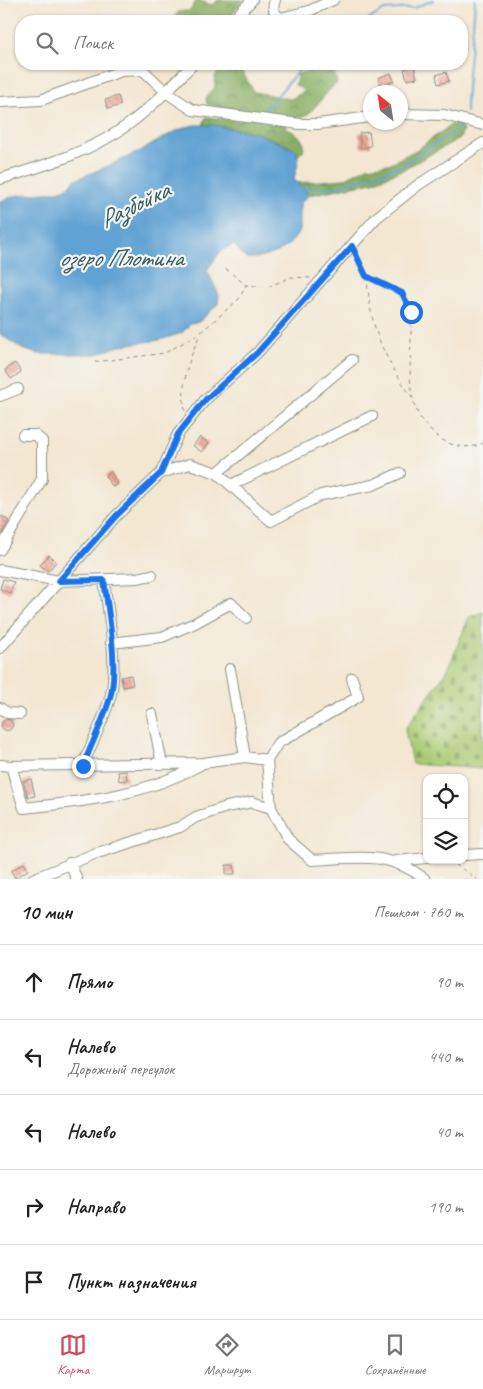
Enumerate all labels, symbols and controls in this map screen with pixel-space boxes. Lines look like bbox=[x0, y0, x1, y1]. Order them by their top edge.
search box bbox=[15, 15, 468, 70]
icon: search bbox=[33, 29, 61, 57]
text: Поиск bbox=[73, 31, 113, 55]
north arrow bbox=[363, 85, 408, 130]
water label: Разбойка bbox=[94, 173, 177, 236]
water label: озеро Плотина bbox=[59, 242, 186, 274]
route start bbox=[400, 301, 423, 324]
route end bbox=[72, 755, 95, 778]
map controls bbox=[423, 774, 468, 864]
button: locate bbox=[423, 774, 468, 819]
button: layers bbox=[423, 819, 468, 864]
text: 10 мин bbox=[20, 899, 72, 925]
text: Пешком · 760 m bbox=[374, 902, 463, 922]
icon: ahead bbox=[20, 968, 48, 996]
text: Прямо bbox=[67, 970, 112, 994]
text: 90 m bbox=[436, 972, 463, 992]
text: Налево bbox=[67, 1035, 115, 1059]
icon: left bbox=[20, 1043, 48, 1071]
text: 440 m bbox=[429, 1047, 463, 1067]
text: Дорожный переулок bbox=[67, 1059, 174, 1079]
icon: left bbox=[20, 1118, 48, 1146]
text: Налево bbox=[67, 1120, 115, 1144]
text: 40 m bbox=[436, 1122, 463, 1142]
icon: right bbox=[20, 1193, 48, 1221]
text: Направо bbox=[67, 1195, 125, 1219]
text: 190 m bbox=[429, 1197, 463, 1217]
icon: arrive bbox=[20, 1268, 48, 1296]
text: Пункт назначения bbox=[67, 1270, 196, 1294]
tab: Карта bbox=[57, 1331, 89, 1378]
tab: Маршрут bbox=[204, 1331, 250, 1378]
tab: Сохранённые bbox=[365, 1331, 426, 1378]

